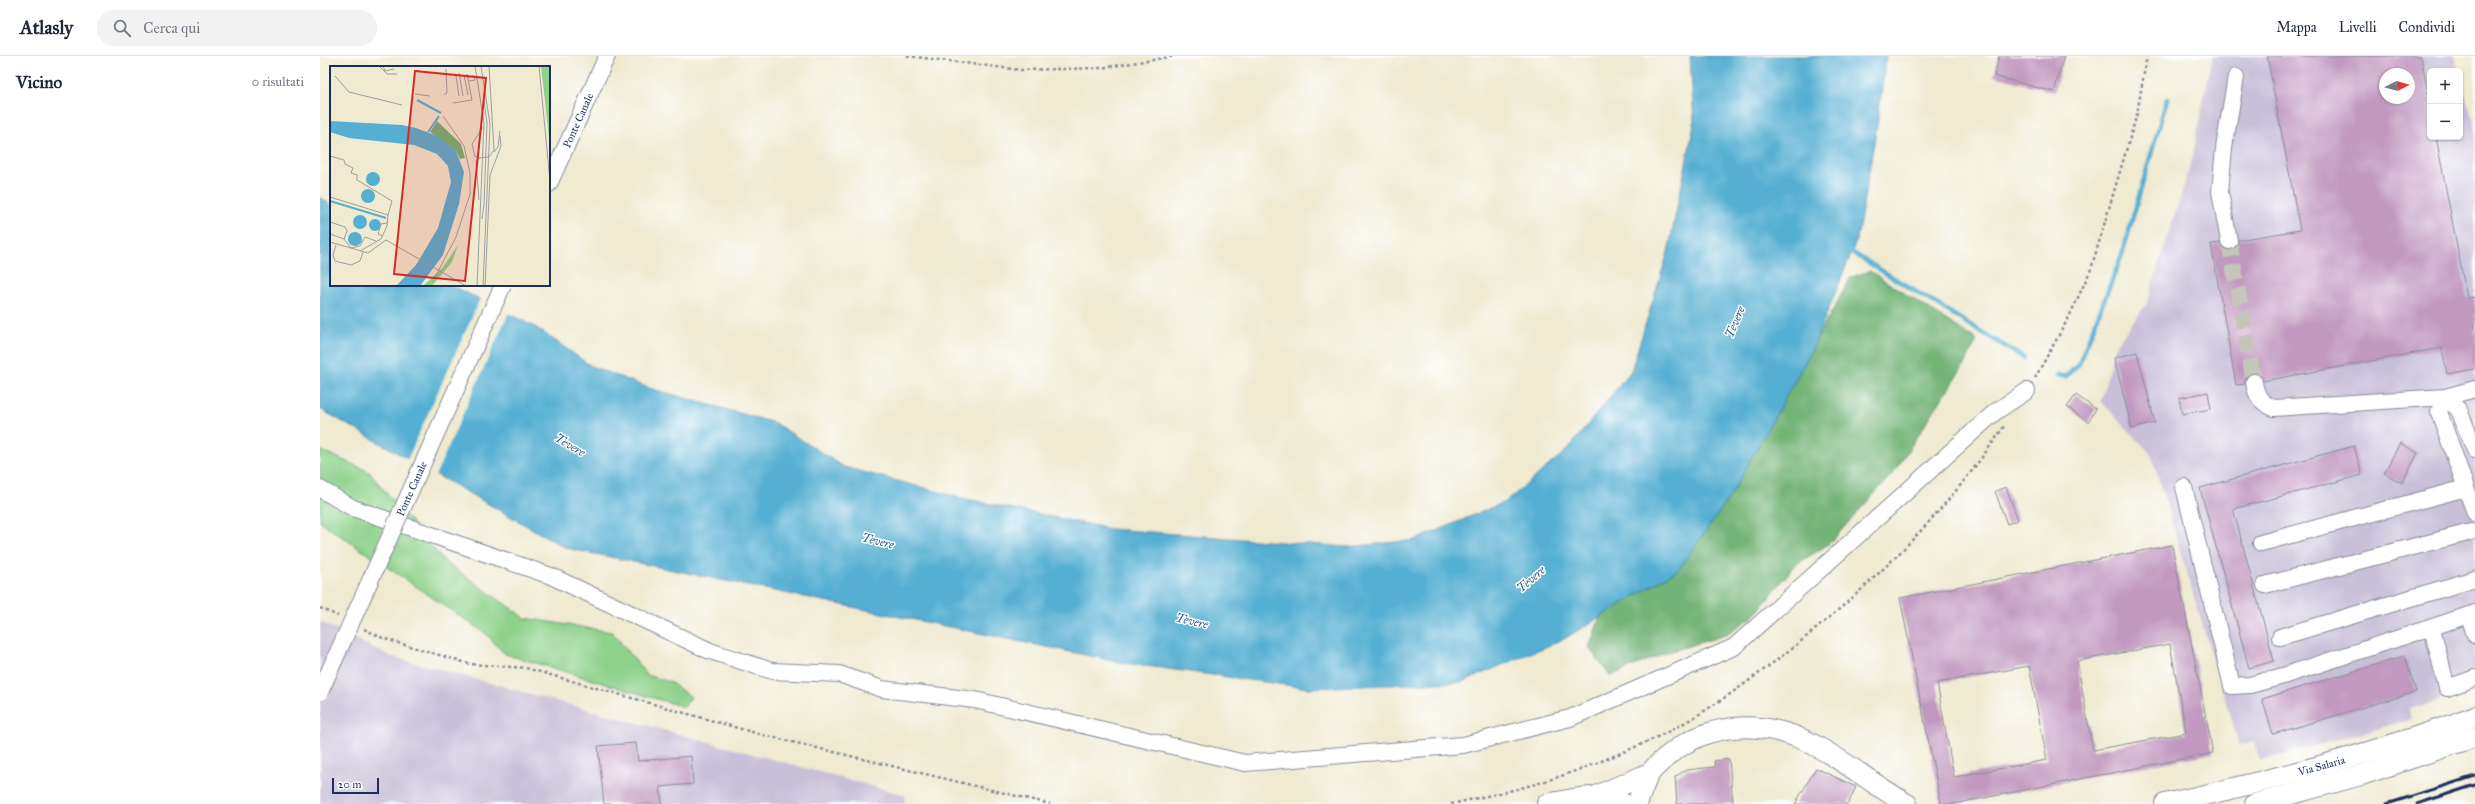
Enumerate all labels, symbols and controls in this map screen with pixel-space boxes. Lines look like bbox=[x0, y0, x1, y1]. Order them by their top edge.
search box bbox=[97, 10, 377, 46]
text: Atlasly bbox=[20, 16, 73, 39]
icon: search bbox=[111, 17, 133, 39]
text: Cerca qui bbox=[143, 19, 200, 37]
text: Mappa bbox=[2276, 19, 2317, 36]
text: Livelli bbox=[2339, 19, 2377, 36]
text: Condividi bbox=[2399, 19, 2455, 36]
inset map bbox=[330, 66, 550, 286]
north arrow bbox=[2379, 68, 2415, 104]
map controls bbox=[2427, 68, 2463, 140]
button: + bbox=[2427, 68, 2463, 104]
text: Vicino bbox=[16, 72, 62, 93]
text: 0 risultati bbox=[252, 74, 304, 90]
street label: Ponte Canale bbox=[560, 90, 596, 150]
button: − bbox=[2427, 104, 2463, 140]
water label: Tevere bbox=[1722, 304, 1748, 340]
water label: Tevere bbox=[552, 431, 588, 460]
street label: Ponte Canale bbox=[393, 459, 430, 518]
water label: Tevere bbox=[860, 530, 896, 552]
water label: Tevere bbox=[1514, 563, 1548, 595]
water label: Tevere bbox=[1174, 610, 1210, 632]
street label: Via Salaria bbox=[2295, 753, 2347, 779]
scale bar bbox=[332, 776, 379, 795]
text: 20 m bbox=[338, 778, 361, 791]

